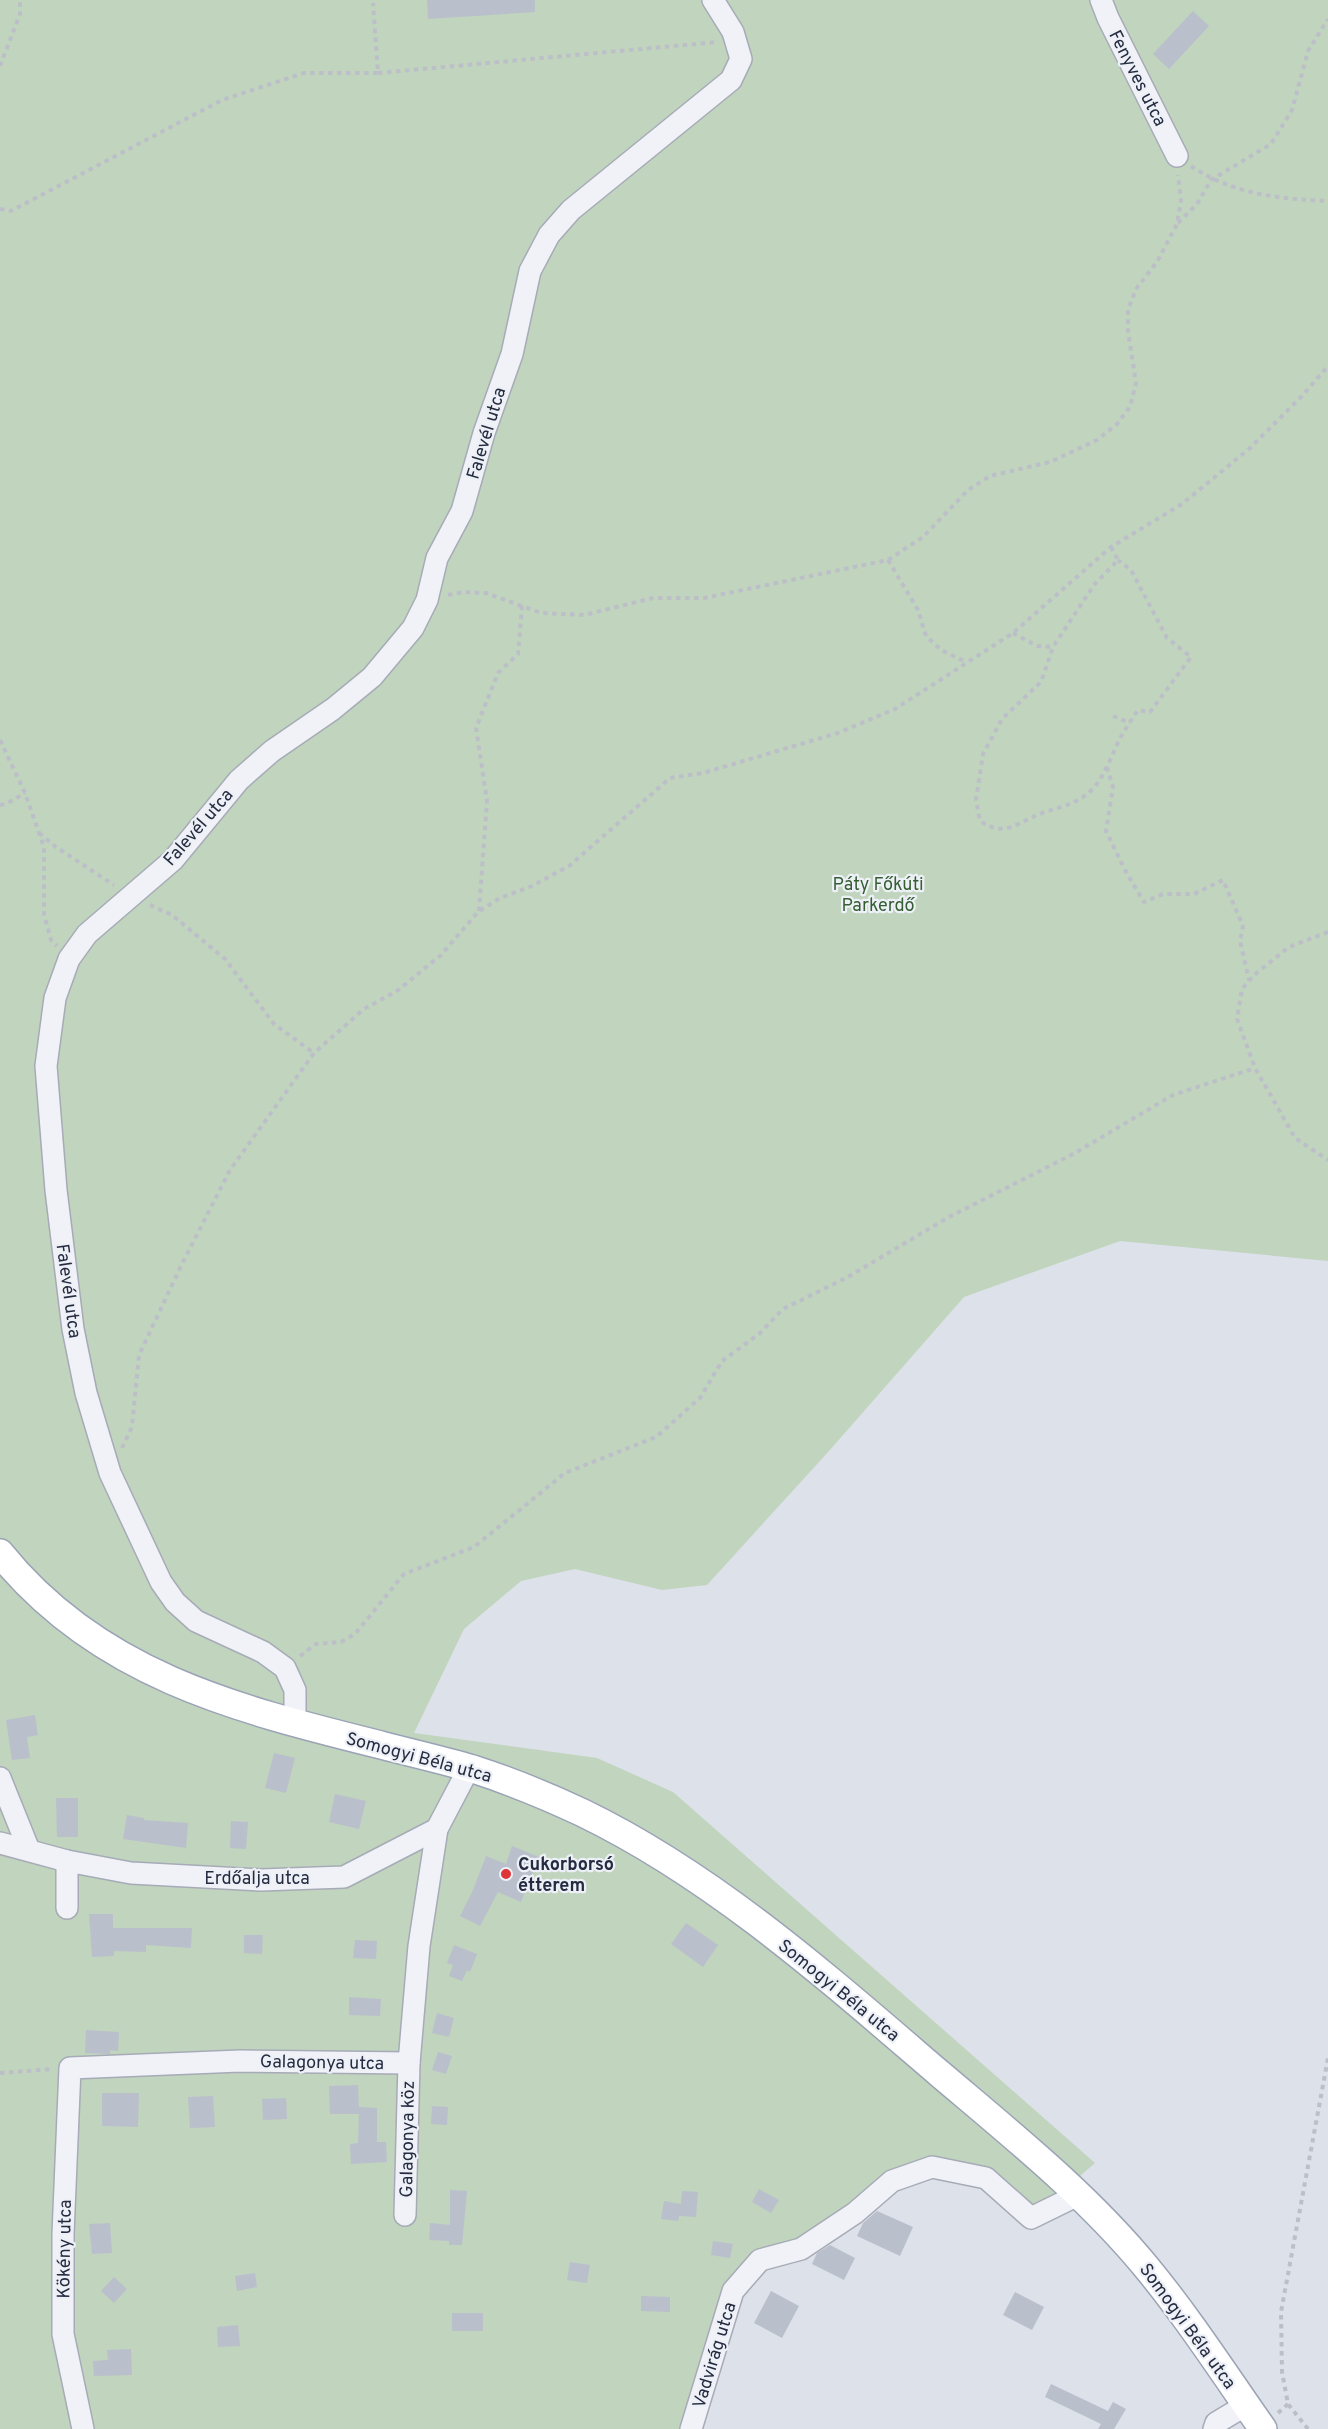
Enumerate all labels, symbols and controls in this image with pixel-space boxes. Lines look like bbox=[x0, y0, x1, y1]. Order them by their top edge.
street label: Fenyves utca bbox=[1103, 27, 1171, 131]
street label: Falevél utca bbox=[463, 385, 512, 482]
street label: Falevél utca bbox=[159, 785, 239, 871]
park label: Páty Főkúti Parkerdő bbox=[833, 874, 923, 918]
street label: Falevél utca bbox=[50, 1243, 86, 1340]
street label: Somogyi Béla utca bbox=[343, 1728, 494, 1789]
place label: Cukorborsó étterem bbox=[518, 1854, 614, 1898]
marker: Cukorborsó étterem bbox=[499, 1867, 513, 1881]
street label: Erdőalja utca bbox=[204, 1868, 310, 1891]
street label: Somogyi Béla utca bbox=[773, 1935, 904, 2047]
street label: Galagonya utca bbox=[260, 2051, 384, 2076]
street label: Galagonya köz bbox=[396, 2080, 421, 2198]
street label: Kökény utca bbox=[53, 2199, 78, 2299]
street label: Somogyi Béla utca bbox=[1133, 2259, 1240, 2394]
street label: Vadvirág utca bbox=[688, 2299, 743, 2411]

